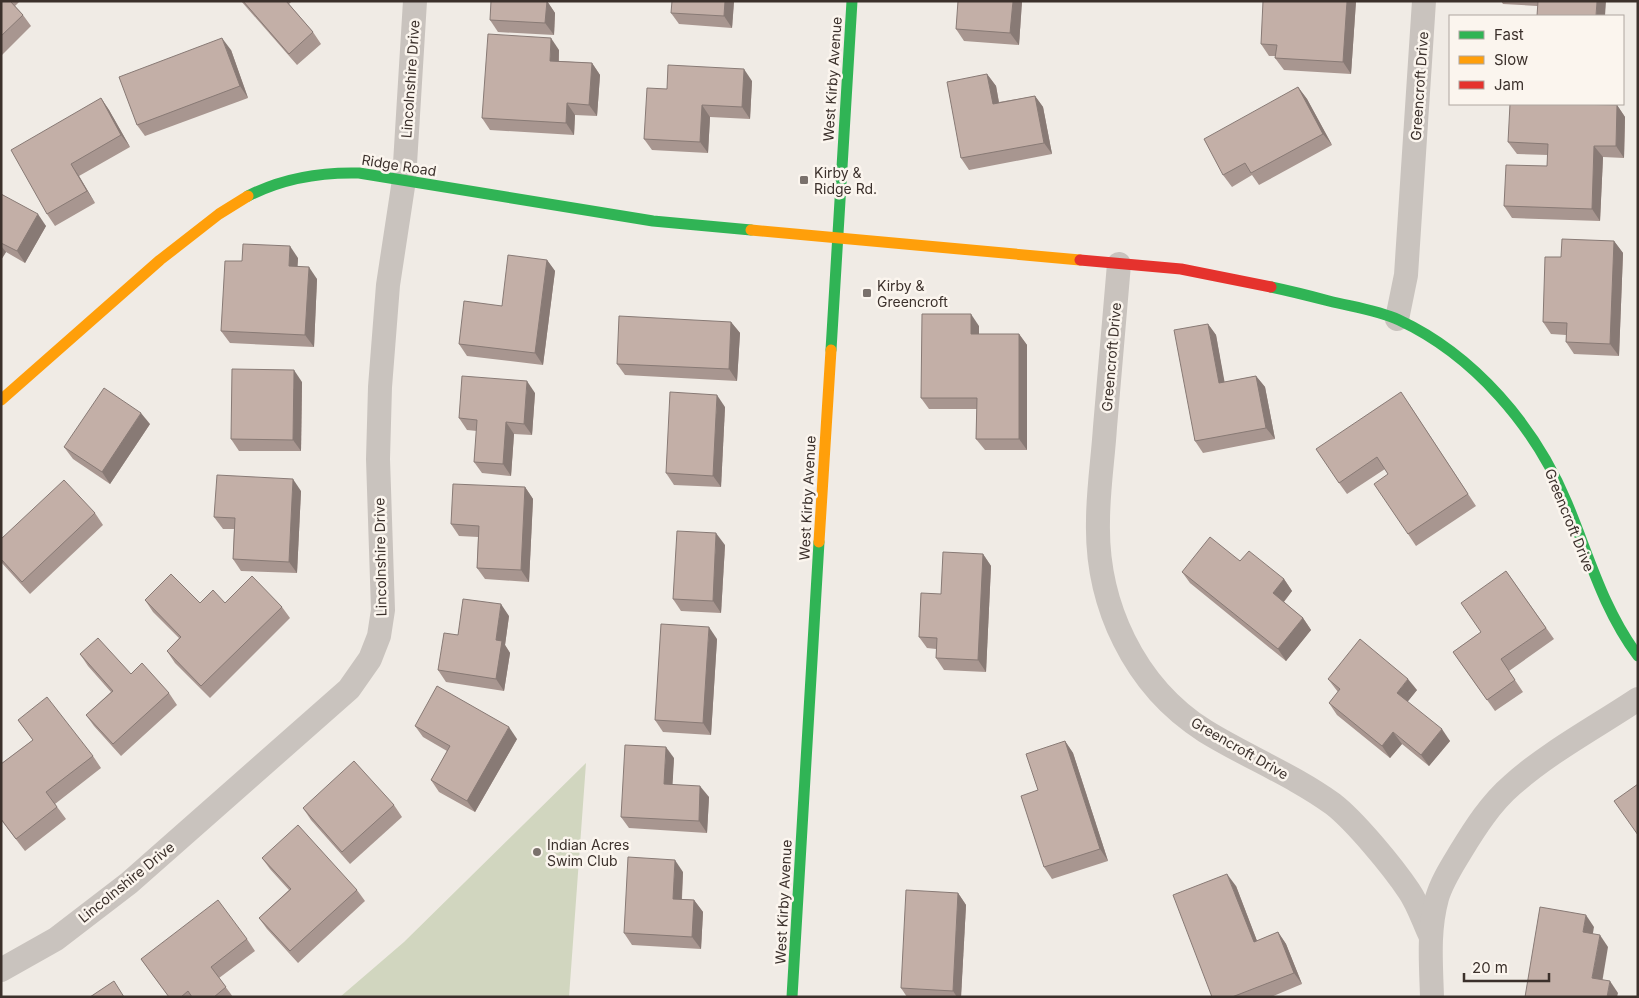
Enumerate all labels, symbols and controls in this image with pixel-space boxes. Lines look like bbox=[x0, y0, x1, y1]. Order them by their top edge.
legend bbox=[1449, 15, 1624, 105]
street label: West Kirby Avenue bbox=[819, 16, 845, 142]
street label: Lincolnshire Drive bbox=[397, 19, 423, 139]
text: Fast bbox=[1494, 25, 1524, 44]
street label: Greencroft Drive bbox=[1407, 31, 1431, 141]
text: Slow bbox=[1494, 50, 1528, 69]
text: Jam bbox=[1494, 75, 1524, 94]
street label: Ridge Road bbox=[360, 151, 438, 179]
place label: Kirby & Ridge Rd. bbox=[814, 164, 877, 197]
marker: Kirby & Ridge Rd. bbox=[798, 174, 810, 186]
place label: Kirby & Greencroft bbox=[877, 277, 948, 310]
marker: Kirby & Greencroft bbox=[861, 287, 873, 299]
street label: Greencroft Drive bbox=[1098, 302, 1124, 412]
street label: West Kirby Avenue bbox=[795, 435, 819, 561]
street label: Greencroft Drive bbox=[1542, 466, 1598, 574]
street label: Lincolnshire Drive bbox=[370, 498, 390, 616]
street label: Greencroft Drive bbox=[1188, 713, 1292, 783]
place label: Indian Acres Swim Club bbox=[547, 836, 629, 869]
street label: Lincolnshire Drive bbox=[75, 838, 177, 926]
street label: West Kirby Avenue bbox=[771, 839, 795, 965]
marker: Indian Acres Swim Club bbox=[531, 846, 543, 858]
scale bar bbox=[1464, 950, 1549, 982]
text: 20 m bbox=[1472, 958, 1508, 977]

